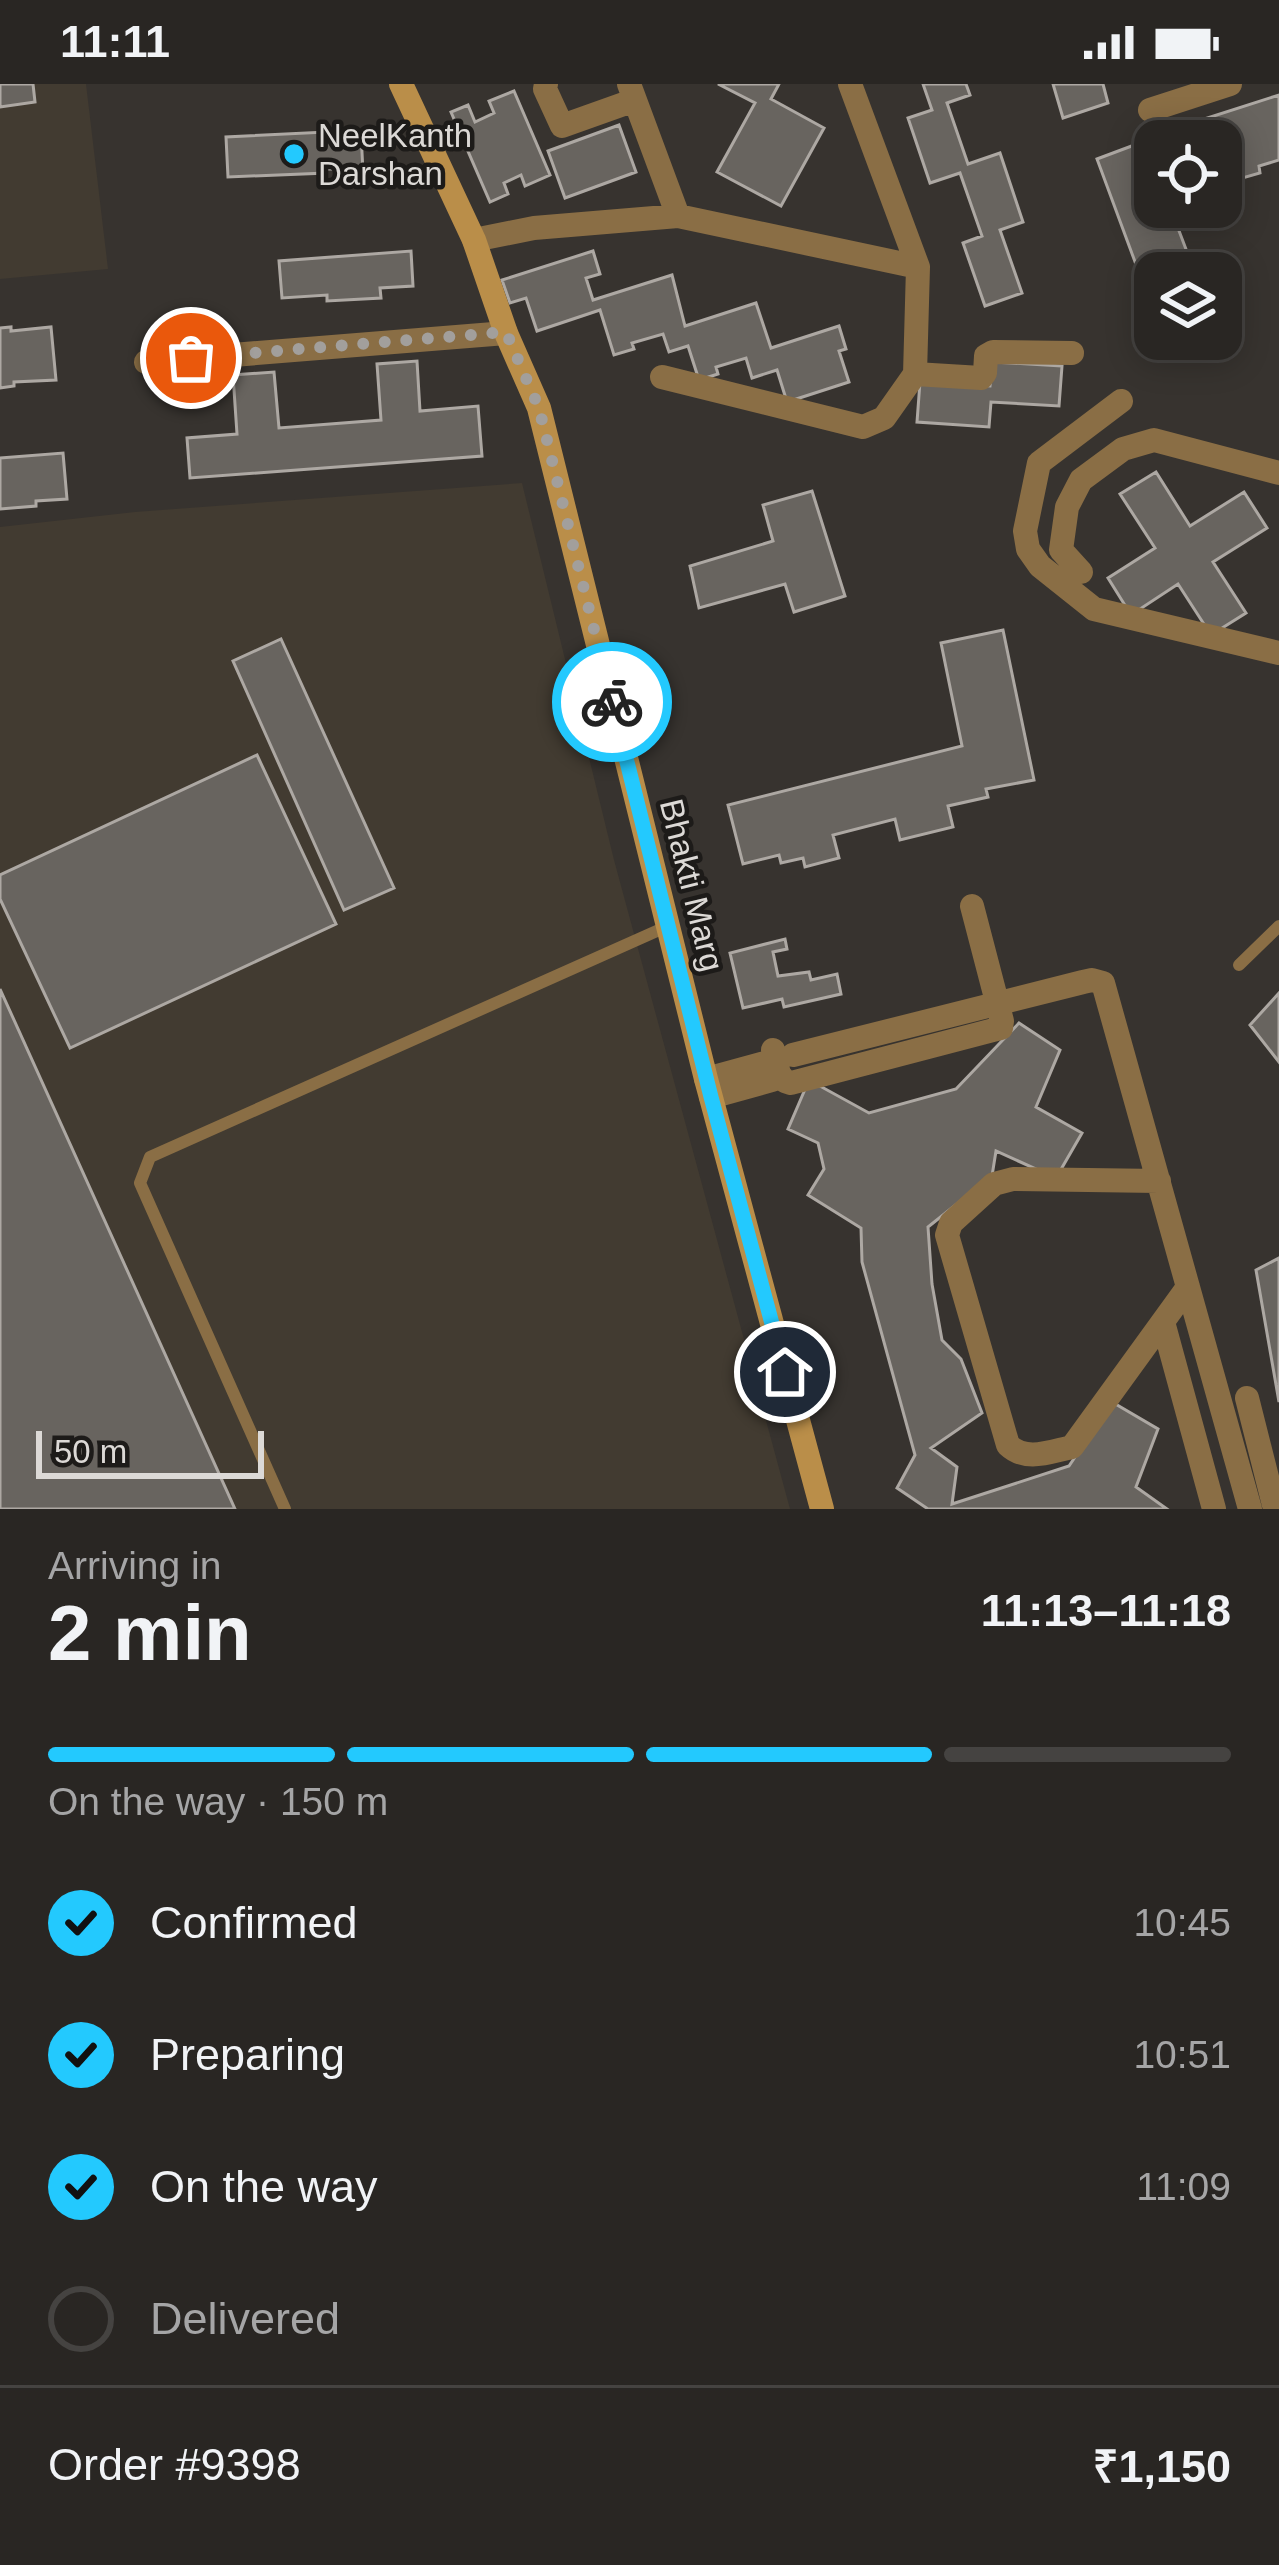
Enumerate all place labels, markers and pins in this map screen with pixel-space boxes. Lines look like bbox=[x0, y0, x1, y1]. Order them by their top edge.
place label: NeelKanth Darshan bbox=[318, 117, 472, 192]
marker: NeelKanth Darshan bbox=[281, 141, 307, 167]
pin bbox=[140, 307, 242, 409]
pin bbox=[734, 1321, 836, 1423]

